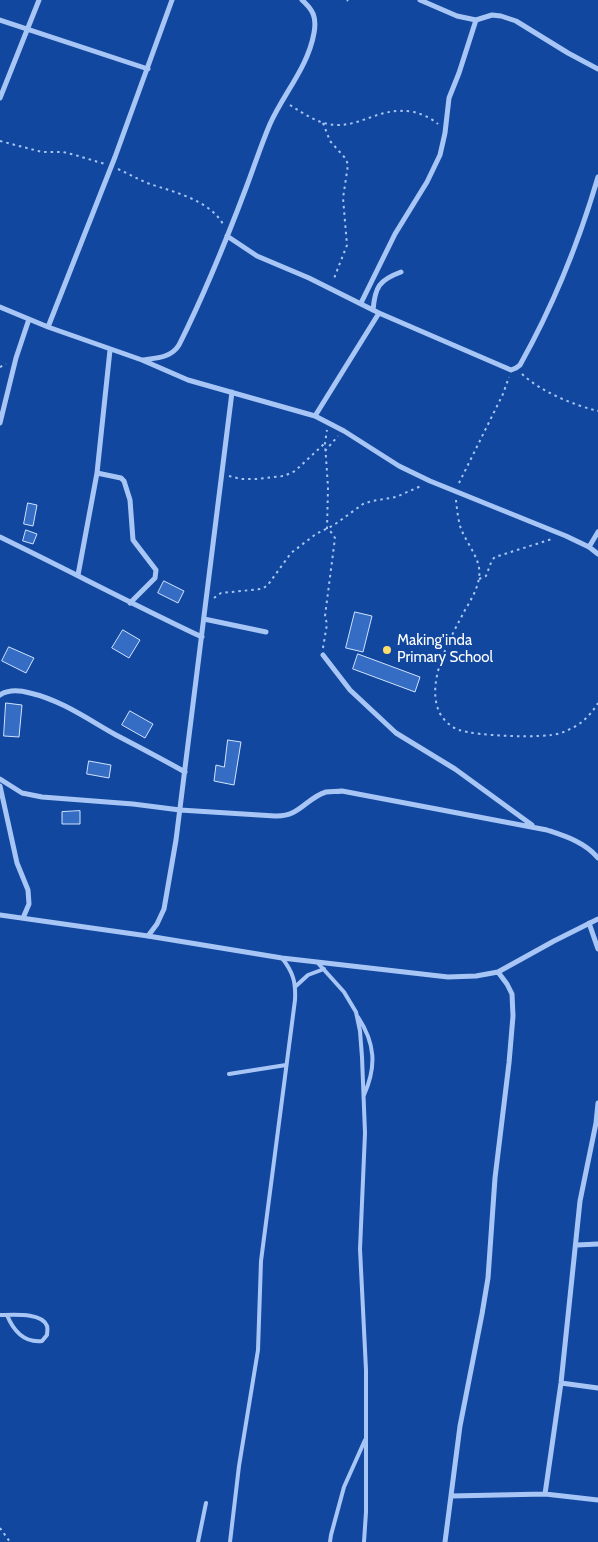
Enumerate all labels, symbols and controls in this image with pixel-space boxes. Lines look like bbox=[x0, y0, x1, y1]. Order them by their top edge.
place label: Making'inda Primary School bbox=[397, 632, 493, 667]
marker: Making'inda Primary School bbox=[381, 644, 393, 656]

